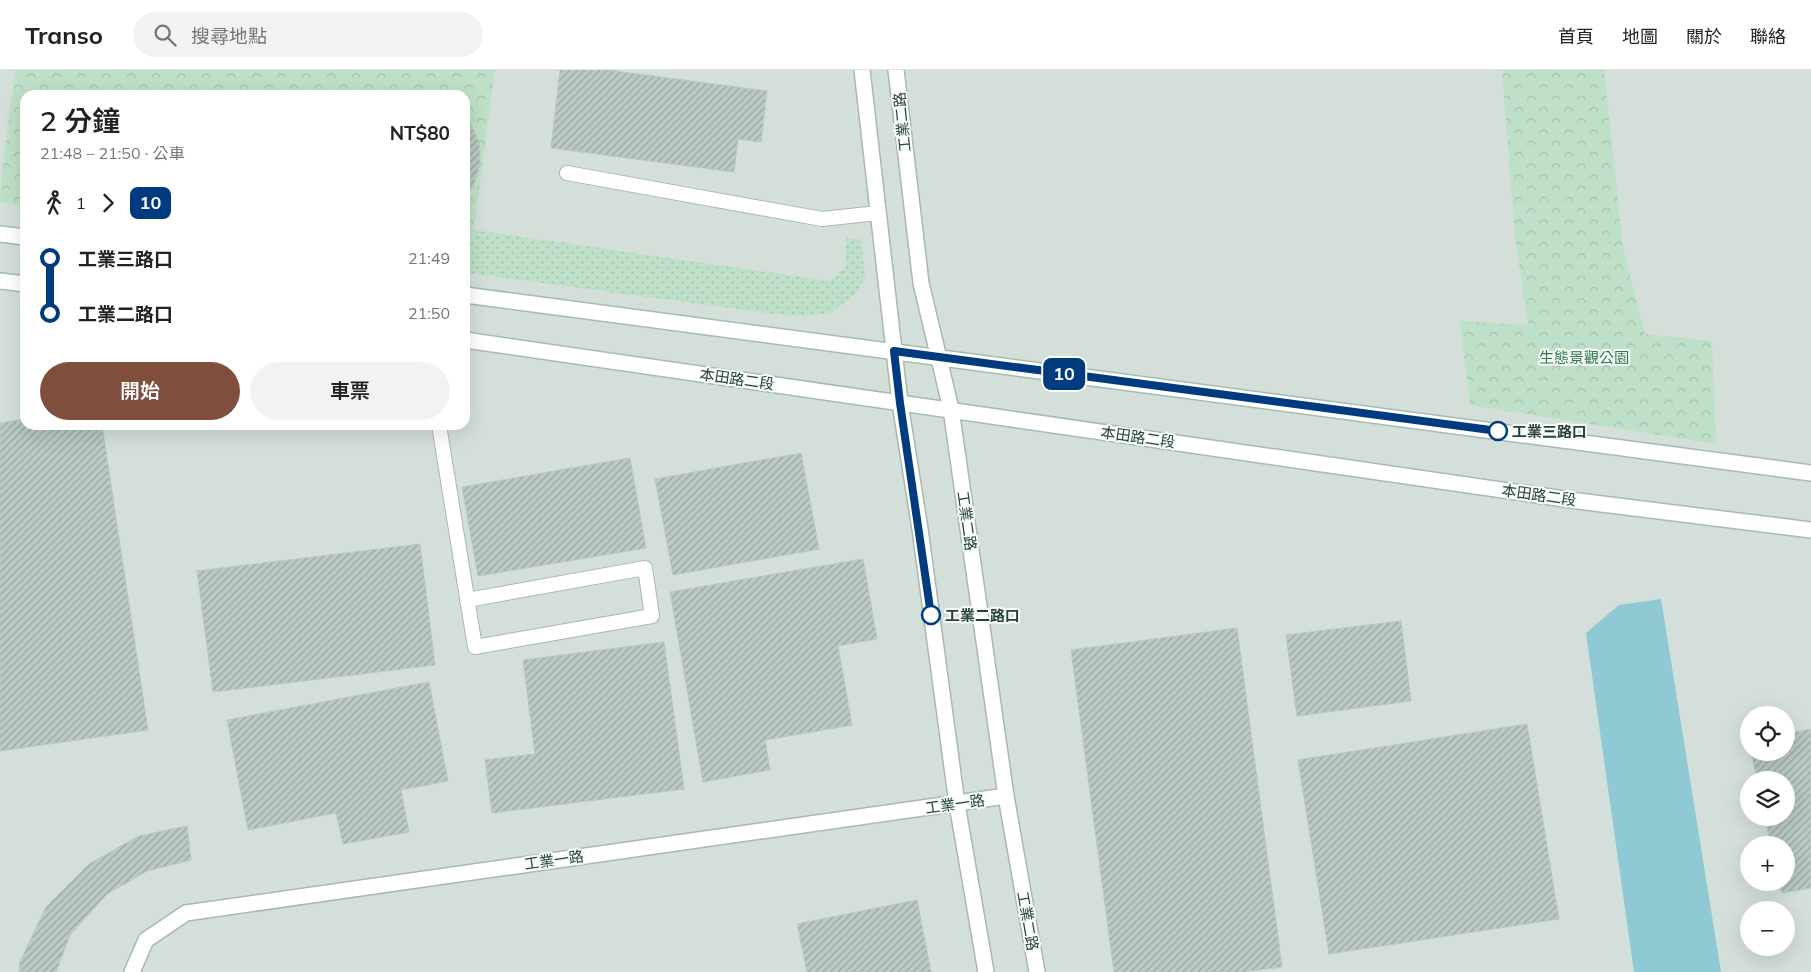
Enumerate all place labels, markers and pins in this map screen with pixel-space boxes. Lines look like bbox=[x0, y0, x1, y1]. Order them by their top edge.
marker: 工業三路口 bbox=[1488, 421, 1508, 441]
place label: 工業三路口 bbox=[1512, 422, 1587, 441]
marker: 工業二路口 bbox=[921, 605, 941, 625]
place label: 工業二路口 bbox=[945, 606, 1020, 625]

